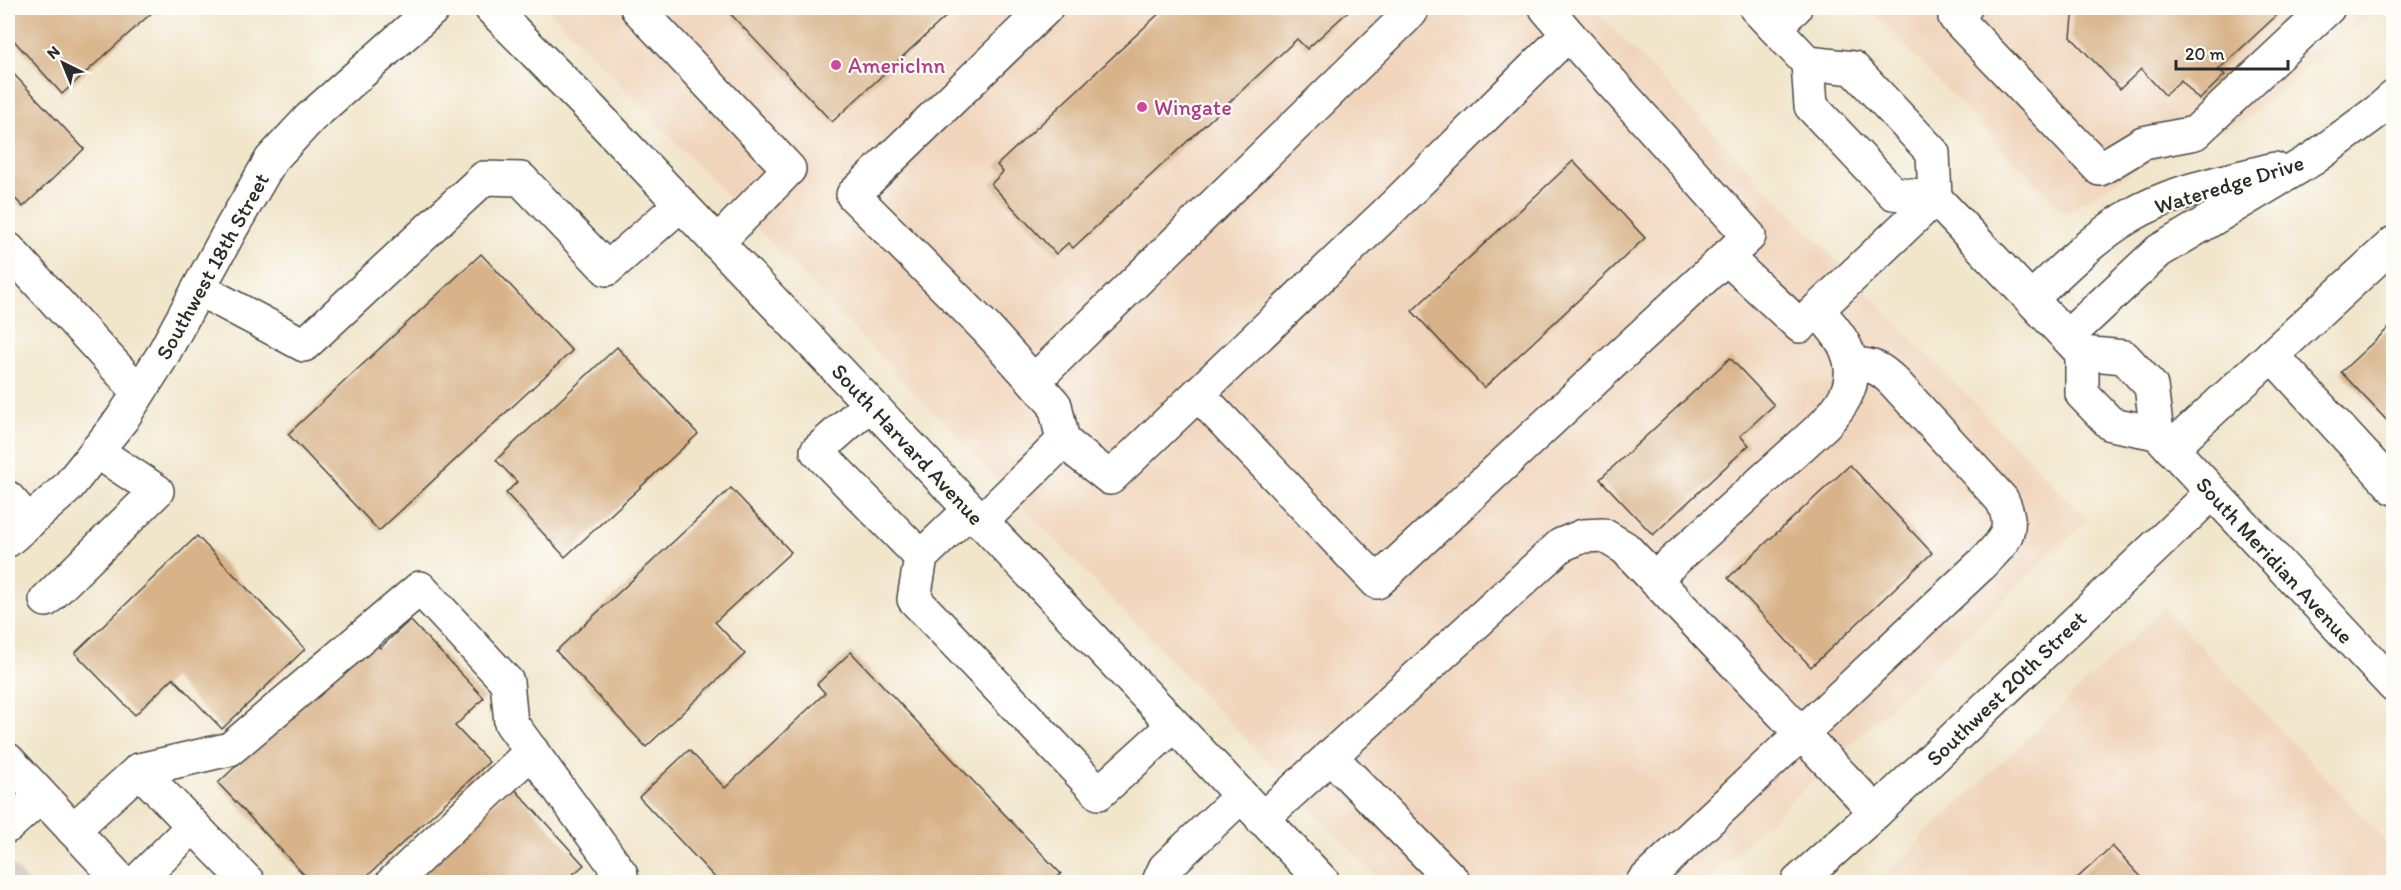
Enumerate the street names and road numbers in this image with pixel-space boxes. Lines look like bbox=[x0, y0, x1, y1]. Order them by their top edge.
street label: Wateredge Drive bbox=[2151, 149, 2307, 220]
street label: Southwest 18th Street bbox=[150, 168, 275, 364]
street label: South Harvard Avenue bbox=[826, 358, 989, 531]
street label: South Meridian Avenue bbox=[2190, 471, 2359, 649]
street label: Southwest 20th Street bbox=[1921, 605, 2092, 772]

